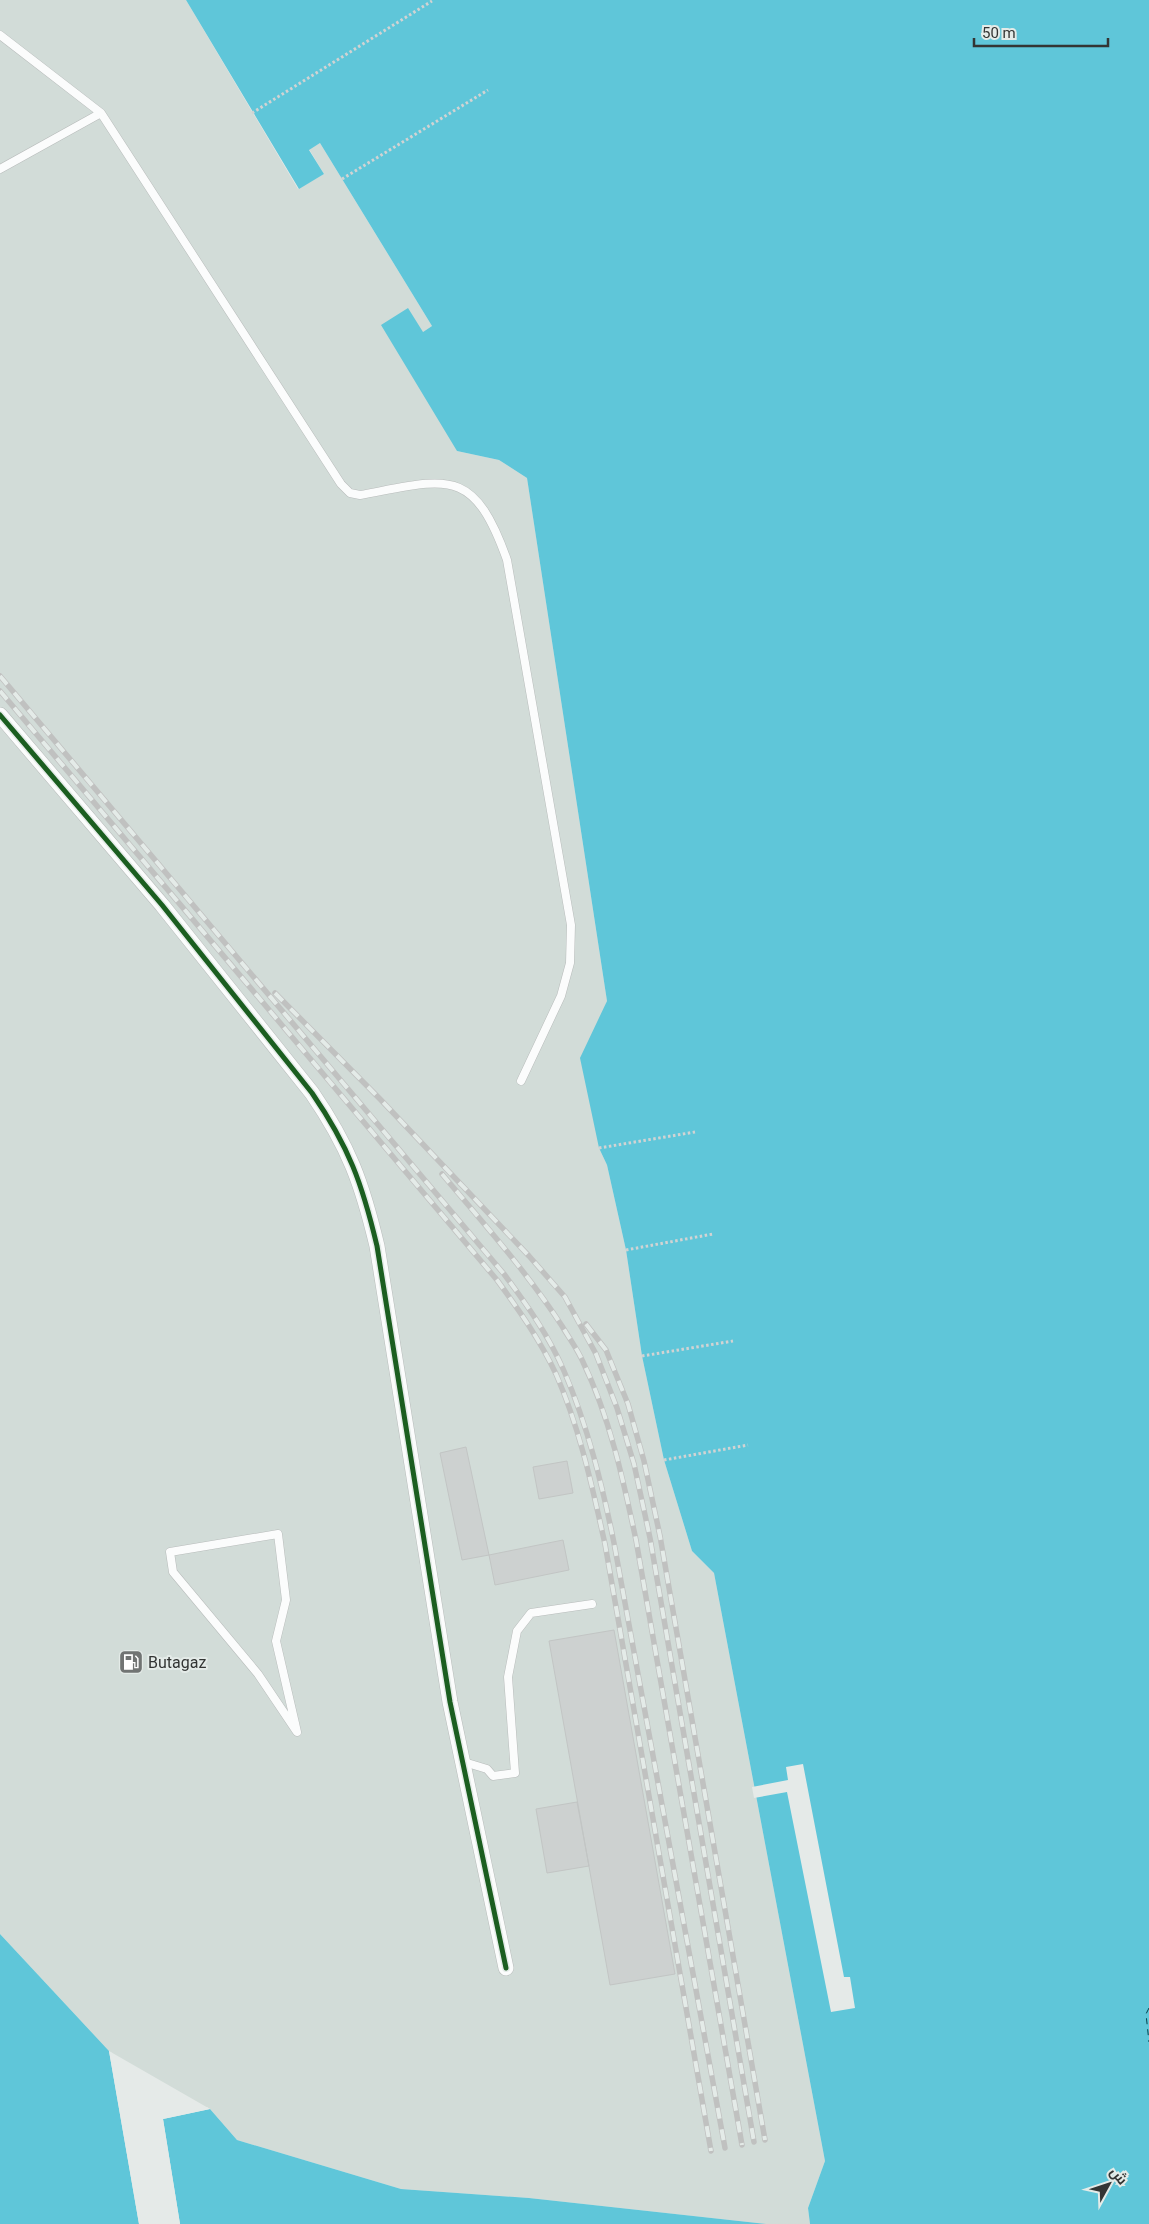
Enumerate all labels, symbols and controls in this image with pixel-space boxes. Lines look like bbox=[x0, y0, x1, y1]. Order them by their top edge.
scale bar bbox=[974, 15, 1108, 47]
text: 50 m bbox=[982, 24, 1016, 42]
fuel station icon: Butagaz bbox=[118, 1649, 144, 1675]
place label: Butagaz bbox=[148, 1653, 206, 1672]
north arrow bbox=[1084, 2159, 1134, 2209]
text: ش bbox=[1106, 2164, 1131, 2188]

